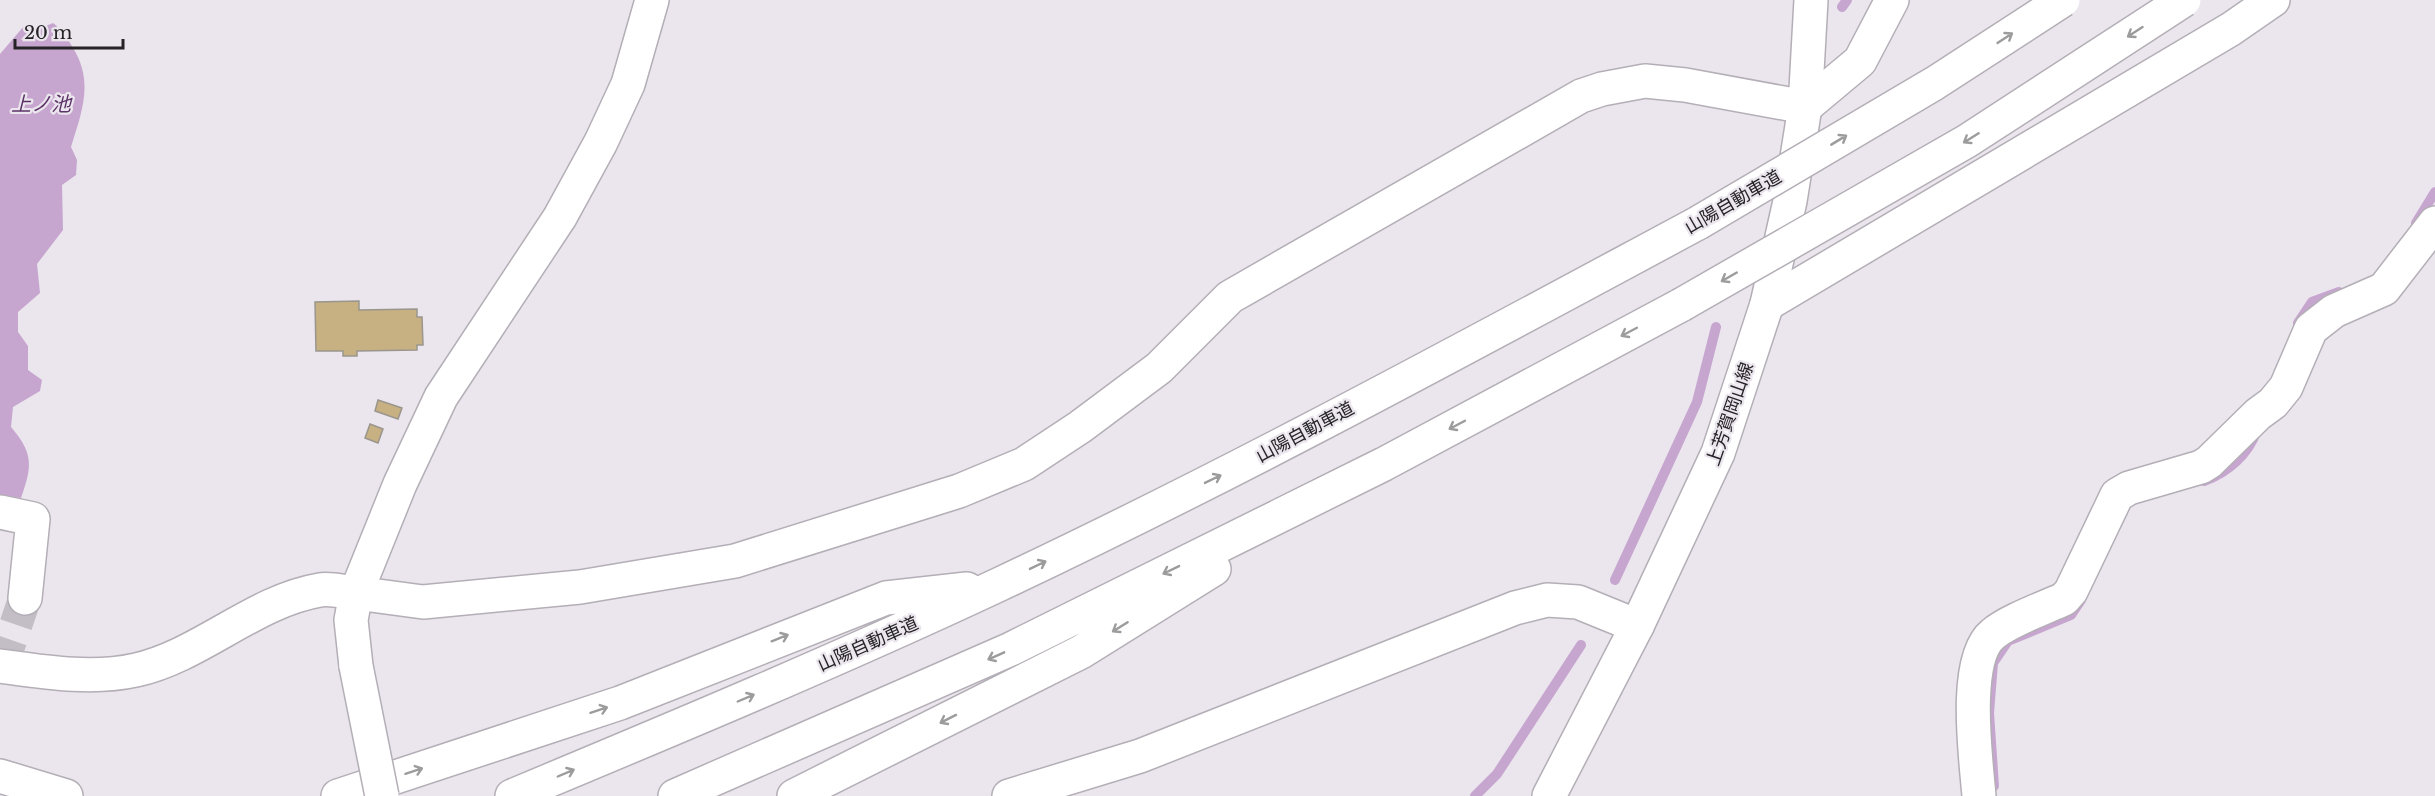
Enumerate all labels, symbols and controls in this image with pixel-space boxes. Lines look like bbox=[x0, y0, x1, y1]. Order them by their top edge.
scale bar bbox=[15, 12, 123, 50]
text: 20 m bbox=[24, 22, 72, 44]
one-way arrow bbox=[2127, 26, 2143, 38]
one-way arrow bbox=[1996, 31, 2013, 43]
water label: 上ノ池 bbox=[11, 92, 73, 116]
one-way arrow bbox=[1963, 132, 1980, 144]
one-way arrow bbox=[1830, 134, 1847, 146]
street label: 山陽自動車道 bbox=[1681, 165, 1785, 239]
one-way arrow bbox=[1721, 271, 1738, 283]
one-way arrow bbox=[1620, 327, 1638, 339]
street label: 上芳賀岡山線 bbox=[1702, 359, 1758, 469]
street label: 山陽自動車道 bbox=[1252, 397, 1358, 467]
one-way arrow bbox=[1449, 419, 1466, 431]
one-way arrow bbox=[1204, 473, 1222, 485]
one-way arrow bbox=[1029, 559, 1047, 571]
one-way arrow bbox=[1162, 564, 1180, 576]
street label: 山陽自動車道 bbox=[814, 612, 922, 676]
one-way arrow bbox=[1112, 622, 1129, 634]
one-way arrow bbox=[771, 632, 789, 643]
one-way arrow bbox=[987, 650, 1005, 662]
one-way arrow bbox=[737, 692, 755, 703]
one-way arrow bbox=[589, 704, 608, 715]
one-way arrow bbox=[939, 713, 957, 725]
one-way arrow bbox=[404, 765, 423, 776]
one-way arrow bbox=[557, 767, 575, 779]

